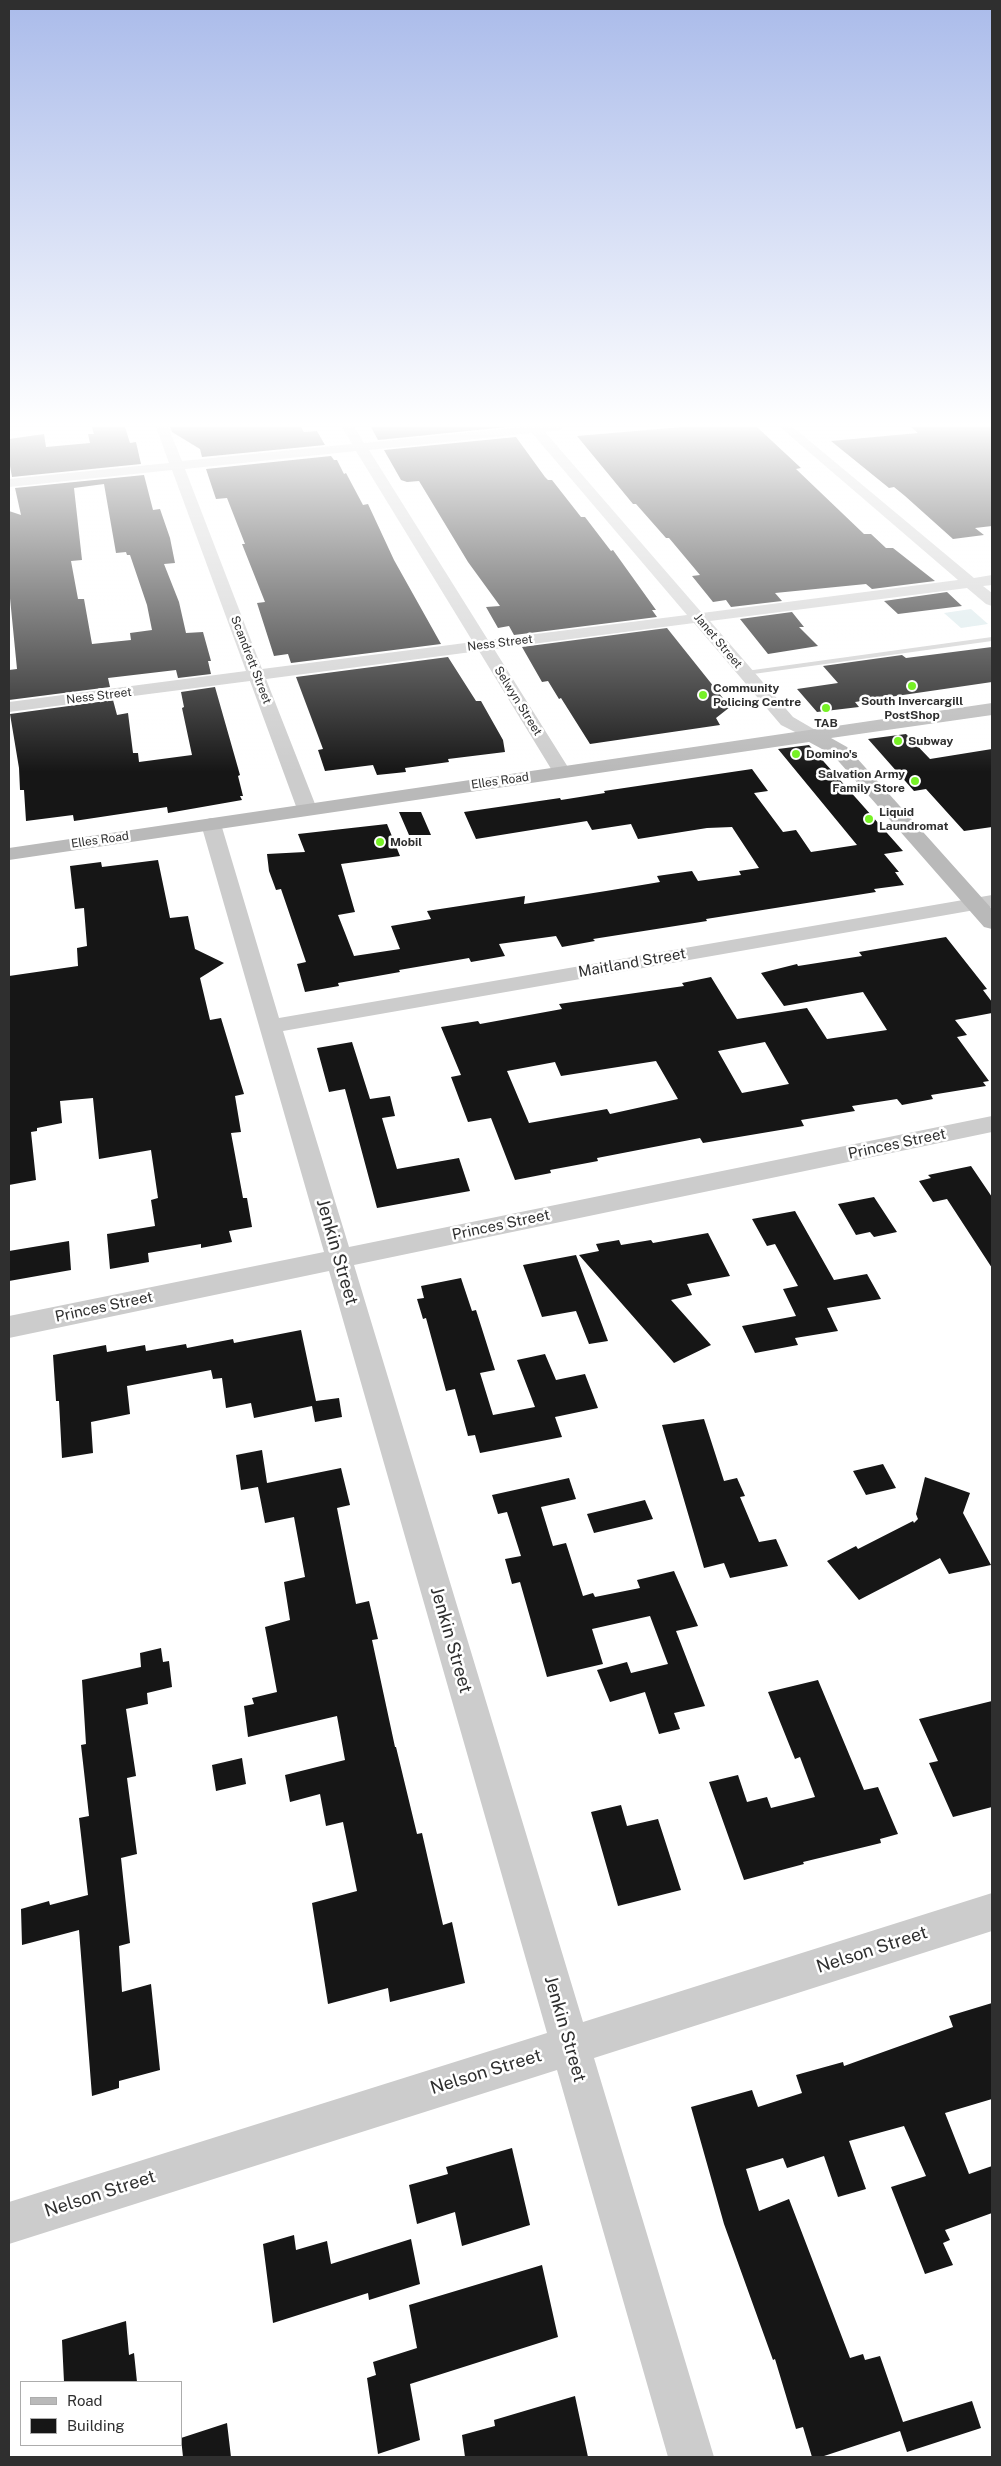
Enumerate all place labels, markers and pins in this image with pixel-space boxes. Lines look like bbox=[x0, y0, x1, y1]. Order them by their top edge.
marker: South Invercargill PostShop bbox=[906, 680, 918, 692]
place label: Community Policing Centre bbox=[713, 681, 801, 709]
marker: Community Policing Centre bbox=[697, 689, 709, 701]
place label: South Invercargill PostShop bbox=[861, 694, 963, 722]
marker: TAB bbox=[820, 702, 832, 714]
place label: TAB bbox=[814, 716, 838, 730]
place label: Subway bbox=[908, 734, 953, 748]
marker: Subway bbox=[892, 735, 904, 747]
place label: Domino's bbox=[806, 747, 858, 761]
marker: Domino's bbox=[790, 748, 802, 760]
place label: Salvation Army Family Store bbox=[818, 767, 905, 795]
marker: Salvation Army Family Store bbox=[909, 775, 921, 787]
place label: Liquid Laundromat bbox=[879, 805, 948, 833]
marker: Liquid Laundromat bbox=[863, 813, 875, 825]
place label: Mobil bbox=[390, 835, 422, 849]
marker: Mobil bbox=[374, 836, 386, 848]

